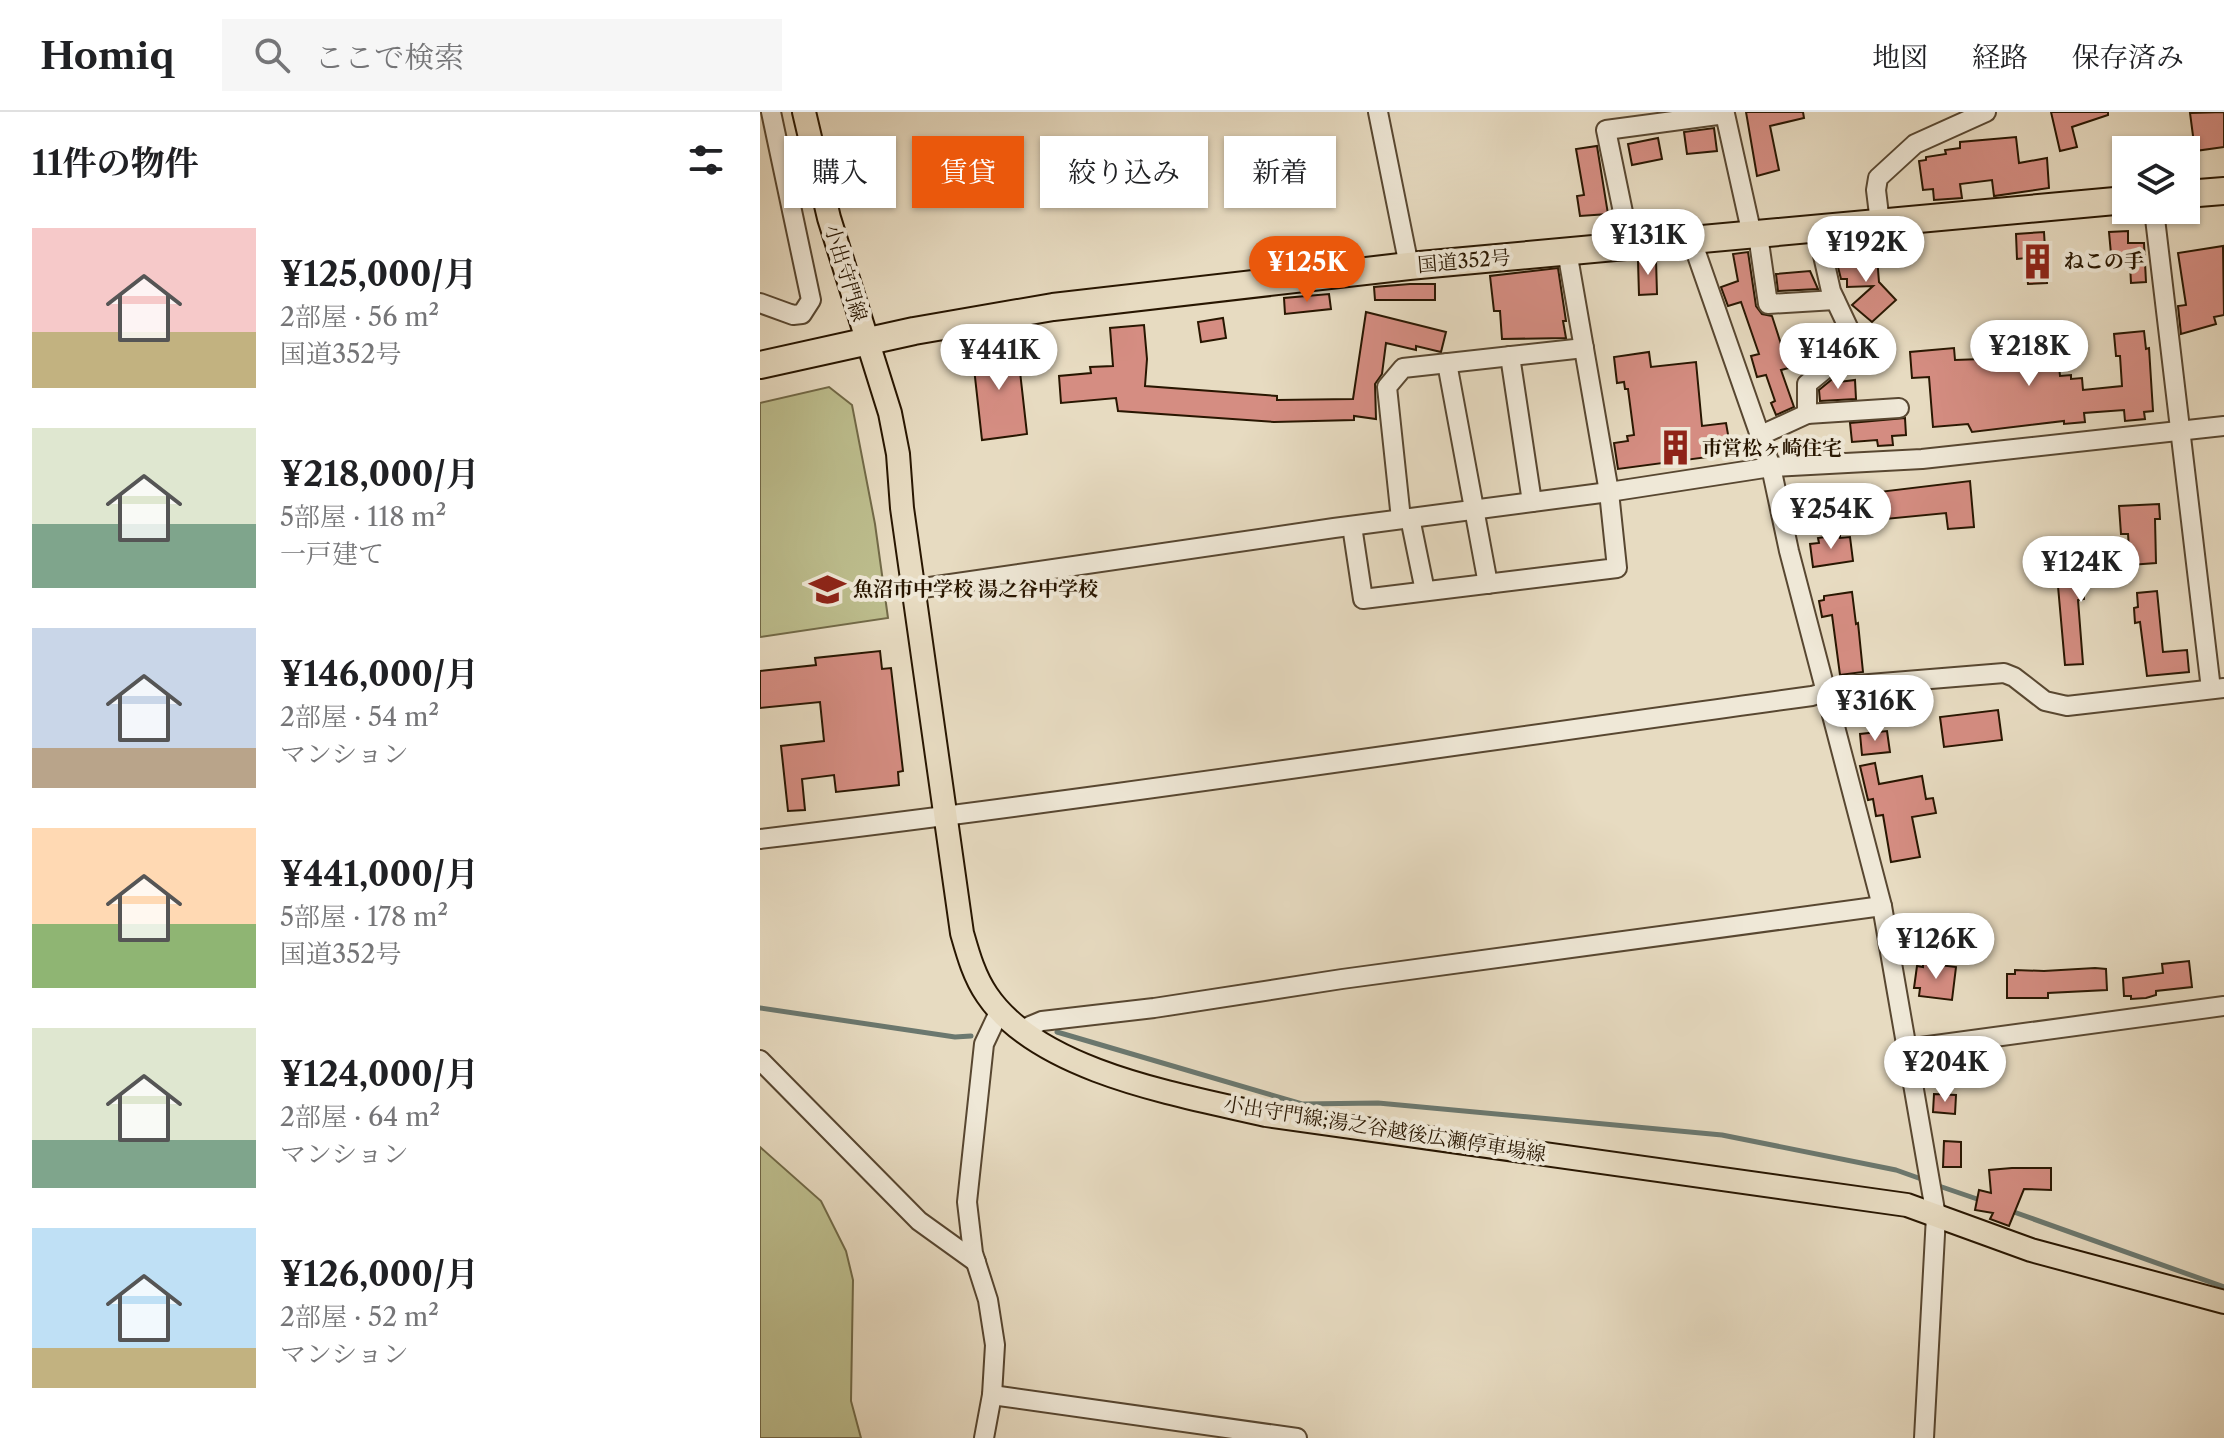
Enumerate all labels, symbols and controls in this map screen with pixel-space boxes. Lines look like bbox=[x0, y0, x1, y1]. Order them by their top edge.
search box bbox=[222, 19, 782, 91]
text: Homiq bbox=[40, 32, 174, 79]
icon: search bbox=[250, 33, 294, 77]
text: ここで検索 bbox=[314, 39, 464, 76]
text: 地図 bbox=[1872, 40, 1928, 74]
text: 経路 bbox=[1972, 40, 2028, 74]
text: 保存済み bbox=[2072, 40, 2184, 74]
chip: 購入 bbox=[784, 136, 896, 208]
chip: 賃貸 bbox=[912, 136, 1024, 208]
chip: 絞り込み bbox=[1040, 136, 1208, 208]
chip: 新着 bbox=[1224, 136, 1336, 208]
map controls bbox=[2112, 136, 2200, 224]
button: layers bbox=[2112, 136, 2200, 224]
icon: filters bbox=[684, 138, 728, 182]
text: 11件の物件 bbox=[32, 142, 199, 184]
pin: ¥131K bbox=[1592, 209, 1704, 277]
pin: ¥192K bbox=[1810, 216, 1922, 284]
text: ¥131K bbox=[1610, 219, 1686, 251]
street label: 小出守門線 bbox=[820, 222, 872, 324]
text: ¥192K bbox=[1825, 226, 1907, 258]
pin: ¥125K bbox=[1251, 236, 1363, 304]
building icon: ねこの手 bbox=[2019, 242, 2057, 280]
street label: 国道352号 bbox=[1416, 245, 1512, 277]
text: ¥125K bbox=[1267, 246, 1347, 278]
place label: ねこの手 bbox=[2064, 249, 2144, 273]
text: ¥125,000/月 bbox=[280, 253, 478, 295]
icon: home bbox=[96, 260, 192, 356]
text: 2部屋 · 56 m² bbox=[280, 301, 439, 333]
pin: ¥218K bbox=[1973, 320, 2085, 388]
pin: ¥146K bbox=[1782, 323, 1894, 391]
pin: ¥441K bbox=[943, 324, 1055, 392]
text: ¥218K bbox=[1988, 330, 2070, 362]
text: ¥146K bbox=[1797, 333, 1879, 365]
text: ¥441K bbox=[958, 334, 1040, 366]
text: 国道352号 bbox=[280, 338, 401, 370]
building icon: 市営松ヶ崎住宅 bbox=[1657, 429, 1695, 467]
place label: 市営松ヶ崎住宅 bbox=[1702, 436, 1842, 460]
text: ¥218,000/月 bbox=[280, 453, 480, 495]
icon: home bbox=[96, 460, 192, 556]
pin: ¥254K bbox=[1775, 483, 1887, 551]
text: ¥254K bbox=[1789, 493, 1873, 525]
text: 5部屋 · 118 m² bbox=[280, 501, 446, 533]
pin: ¥124K bbox=[2025, 536, 2137, 604]
text: 一戸建て bbox=[280, 538, 384, 570]
text: ¥124K bbox=[2040, 546, 2122, 578]
school or university icon: 魚沼市中学校 湯之谷中学校 bbox=[808, 570, 846, 608]
place label: 魚沼市中学校 湯之谷中学校 bbox=[853, 577, 1098, 601]
text: ¥146,000/月 bbox=[280, 653, 479, 695]
icon: home bbox=[96, 660, 192, 756]
pin: ¥316K bbox=[1819, 675, 1931, 743]
text: ¥316K bbox=[1835, 685, 1915, 717]
text: 2部屋 · 54 m² bbox=[280, 701, 439, 733]
text: マンション bbox=[280, 738, 409, 770]
text: ¥441,000/月 bbox=[280, 853, 479, 895]
icon: home bbox=[96, 860, 192, 956]
text: 5部屋 · 178 m² bbox=[280, 901, 448, 933]
pin: ¥126K bbox=[1880, 913, 1992, 981]
text: ¥126K bbox=[1895, 923, 1977, 955]
text: 国道352号 bbox=[280, 938, 401, 970]
pin: ¥204K bbox=[1889, 1036, 2001, 1104]
text: ¥204K bbox=[1902, 1046, 1988, 1078]
text: ¥124,000/月 bbox=[280, 1053, 479, 1095]
icon: home bbox=[96, 1060, 192, 1156]
street label: 小出守門線;湯之谷越後広瀬停車場線 bbox=[1222, 1092, 1548, 1166]
text: 2部屋 · 64 m² bbox=[280, 1101, 440, 1133]
text: マンション bbox=[280, 1138, 409, 1170]
text: ¥126,000/月 bbox=[280, 1253, 479, 1295]
icon: home bbox=[96, 1260, 192, 1356]
text: 2部屋 · 52 m² bbox=[280, 1301, 439, 1333]
text: マンション bbox=[280, 1338, 409, 1370]

